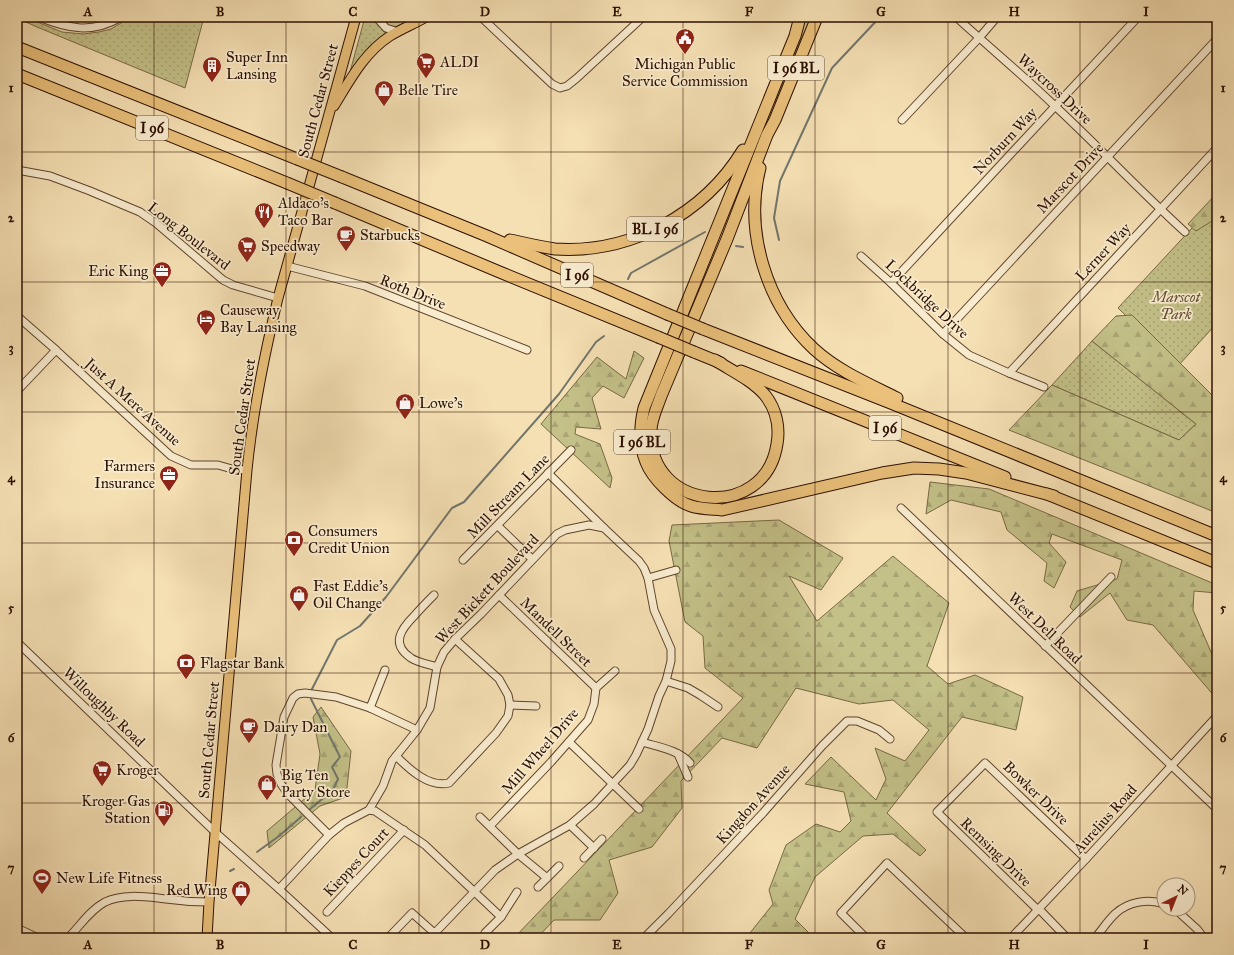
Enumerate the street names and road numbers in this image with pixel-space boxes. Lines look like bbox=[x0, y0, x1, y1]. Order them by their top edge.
street label: South Cedar Street bbox=[294, 41, 342, 160]
street label: Waycross Drive bbox=[1014, 50, 1096, 128]
road number: I 96 BL bbox=[768, 56, 824, 80]
street label: Norburn Way bbox=[970, 103, 1041, 178]
road number: I 96 bbox=[136, 116, 168, 140]
street label: Marscot Drive bbox=[1033, 139, 1107, 217]
street label: Long Boulevard bbox=[144, 198, 234, 274]
road number: BL I 96 bbox=[627, 217, 683, 241]
street label: Lerner Way bbox=[1072, 219, 1135, 285]
street label: Lockbridge Drive bbox=[881, 256, 973, 342]
road number: I 96 bbox=[561, 263, 593, 287]
street label: Roth Drive bbox=[377, 271, 449, 313]
street label: Just A Mere Avenue bbox=[79, 353, 185, 450]
street label: South Cedar Street bbox=[225, 357, 259, 477]
road number: I 96 bbox=[869, 416, 901, 440]
road number: I 96 BL bbox=[614, 430, 670, 454]
street label: Mill Stream Lane bbox=[463, 450, 553, 542]
street label: West Bickett Boulevard bbox=[432, 530, 543, 648]
street label: West Dell Road bbox=[1004, 588, 1086, 668]
street label: Mandell Street bbox=[517, 593, 596, 671]
street label: Willoughby Road bbox=[59, 663, 149, 751]
street label: South Cedar Street bbox=[195, 680, 223, 799]
street label: Mill Wheel Drive bbox=[498, 704, 582, 798]
street label: Bowker Drive bbox=[1000, 757, 1072, 829]
street label: Kingdon Avenue bbox=[712, 760, 794, 848]
street label: Aurelius Road bbox=[1069, 781, 1141, 858]
street label: Remsing Drive bbox=[957, 814, 1035, 890]
street label: Kieppes Court bbox=[319, 823, 393, 900]

